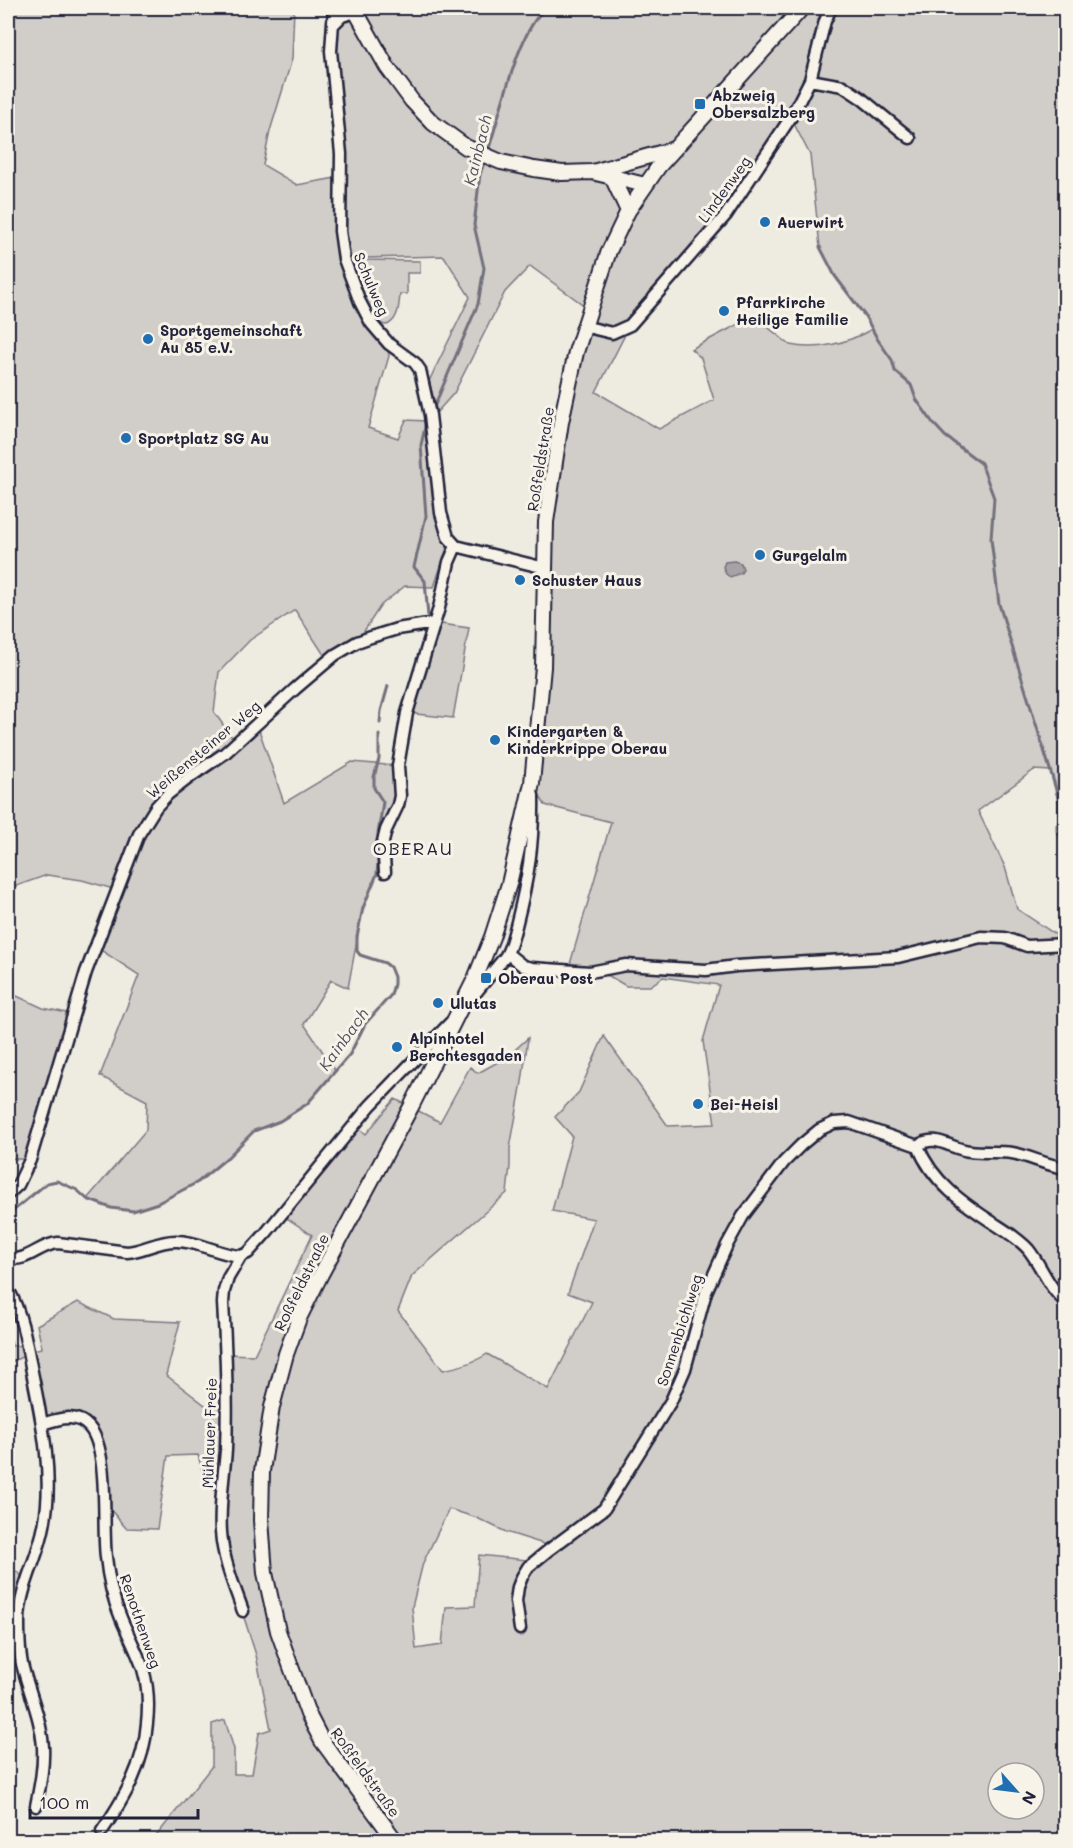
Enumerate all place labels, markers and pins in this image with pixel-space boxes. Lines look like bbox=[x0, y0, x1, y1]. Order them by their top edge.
place label: Abzweig Obersalzberg bbox=[712, 85, 815, 122]
marker: Abzweig Obersalzberg bbox=[693, 97, 707, 111]
place label: Auerwirt bbox=[777, 212, 844, 232]
marker: Auerwirt bbox=[758, 215, 772, 229]
place label: Pfarrkirche Heilige Familie bbox=[736, 292, 848, 329]
marker: Pfarrkirche Heilige Familie bbox=[717, 304, 731, 318]
place label: Sportgemeinschaft Au 85 e.V. bbox=[160, 320, 303, 357]
marker: Sportgemeinschaft Au 85 e.V. bbox=[141, 332, 155, 346]
place label: Sportplatz SG Au bbox=[138, 428, 269, 448]
marker: Sportplatz SG Au bbox=[119, 431, 133, 445]
place label: Gurgelalm bbox=[772, 545, 847, 565]
marker: Gurgelalm bbox=[753, 548, 767, 562]
place label: Schuster Haus bbox=[532, 570, 642, 590]
marker: Schuster Haus bbox=[513, 573, 527, 587]
place label: Kindergarten & Kinderkrippe Oberau bbox=[507, 721, 667, 758]
marker: Kindergarten & Kinderkrippe Oberau bbox=[488, 733, 502, 747]
place label: Oberau Post bbox=[498, 968, 594, 988]
marker: Oberau Post bbox=[479, 971, 493, 985]
place label: Ulutas bbox=[450, 993, 497, 1013]
marker: Ulutas bbox=[431, 996, 445, 1010]
place label: Alpinhotel Berchtesgaden bbox=[409, 1028, 522, 1065]
marker: Alpinhotel Berchtesgaden bbox=[390, 1040, 404, 1054]
place label: Bei-Heisl bbox=[710, 1094, 778, 1114]
marker: Bei-Heisl bbox=[691, 1097, 705, 1111]

